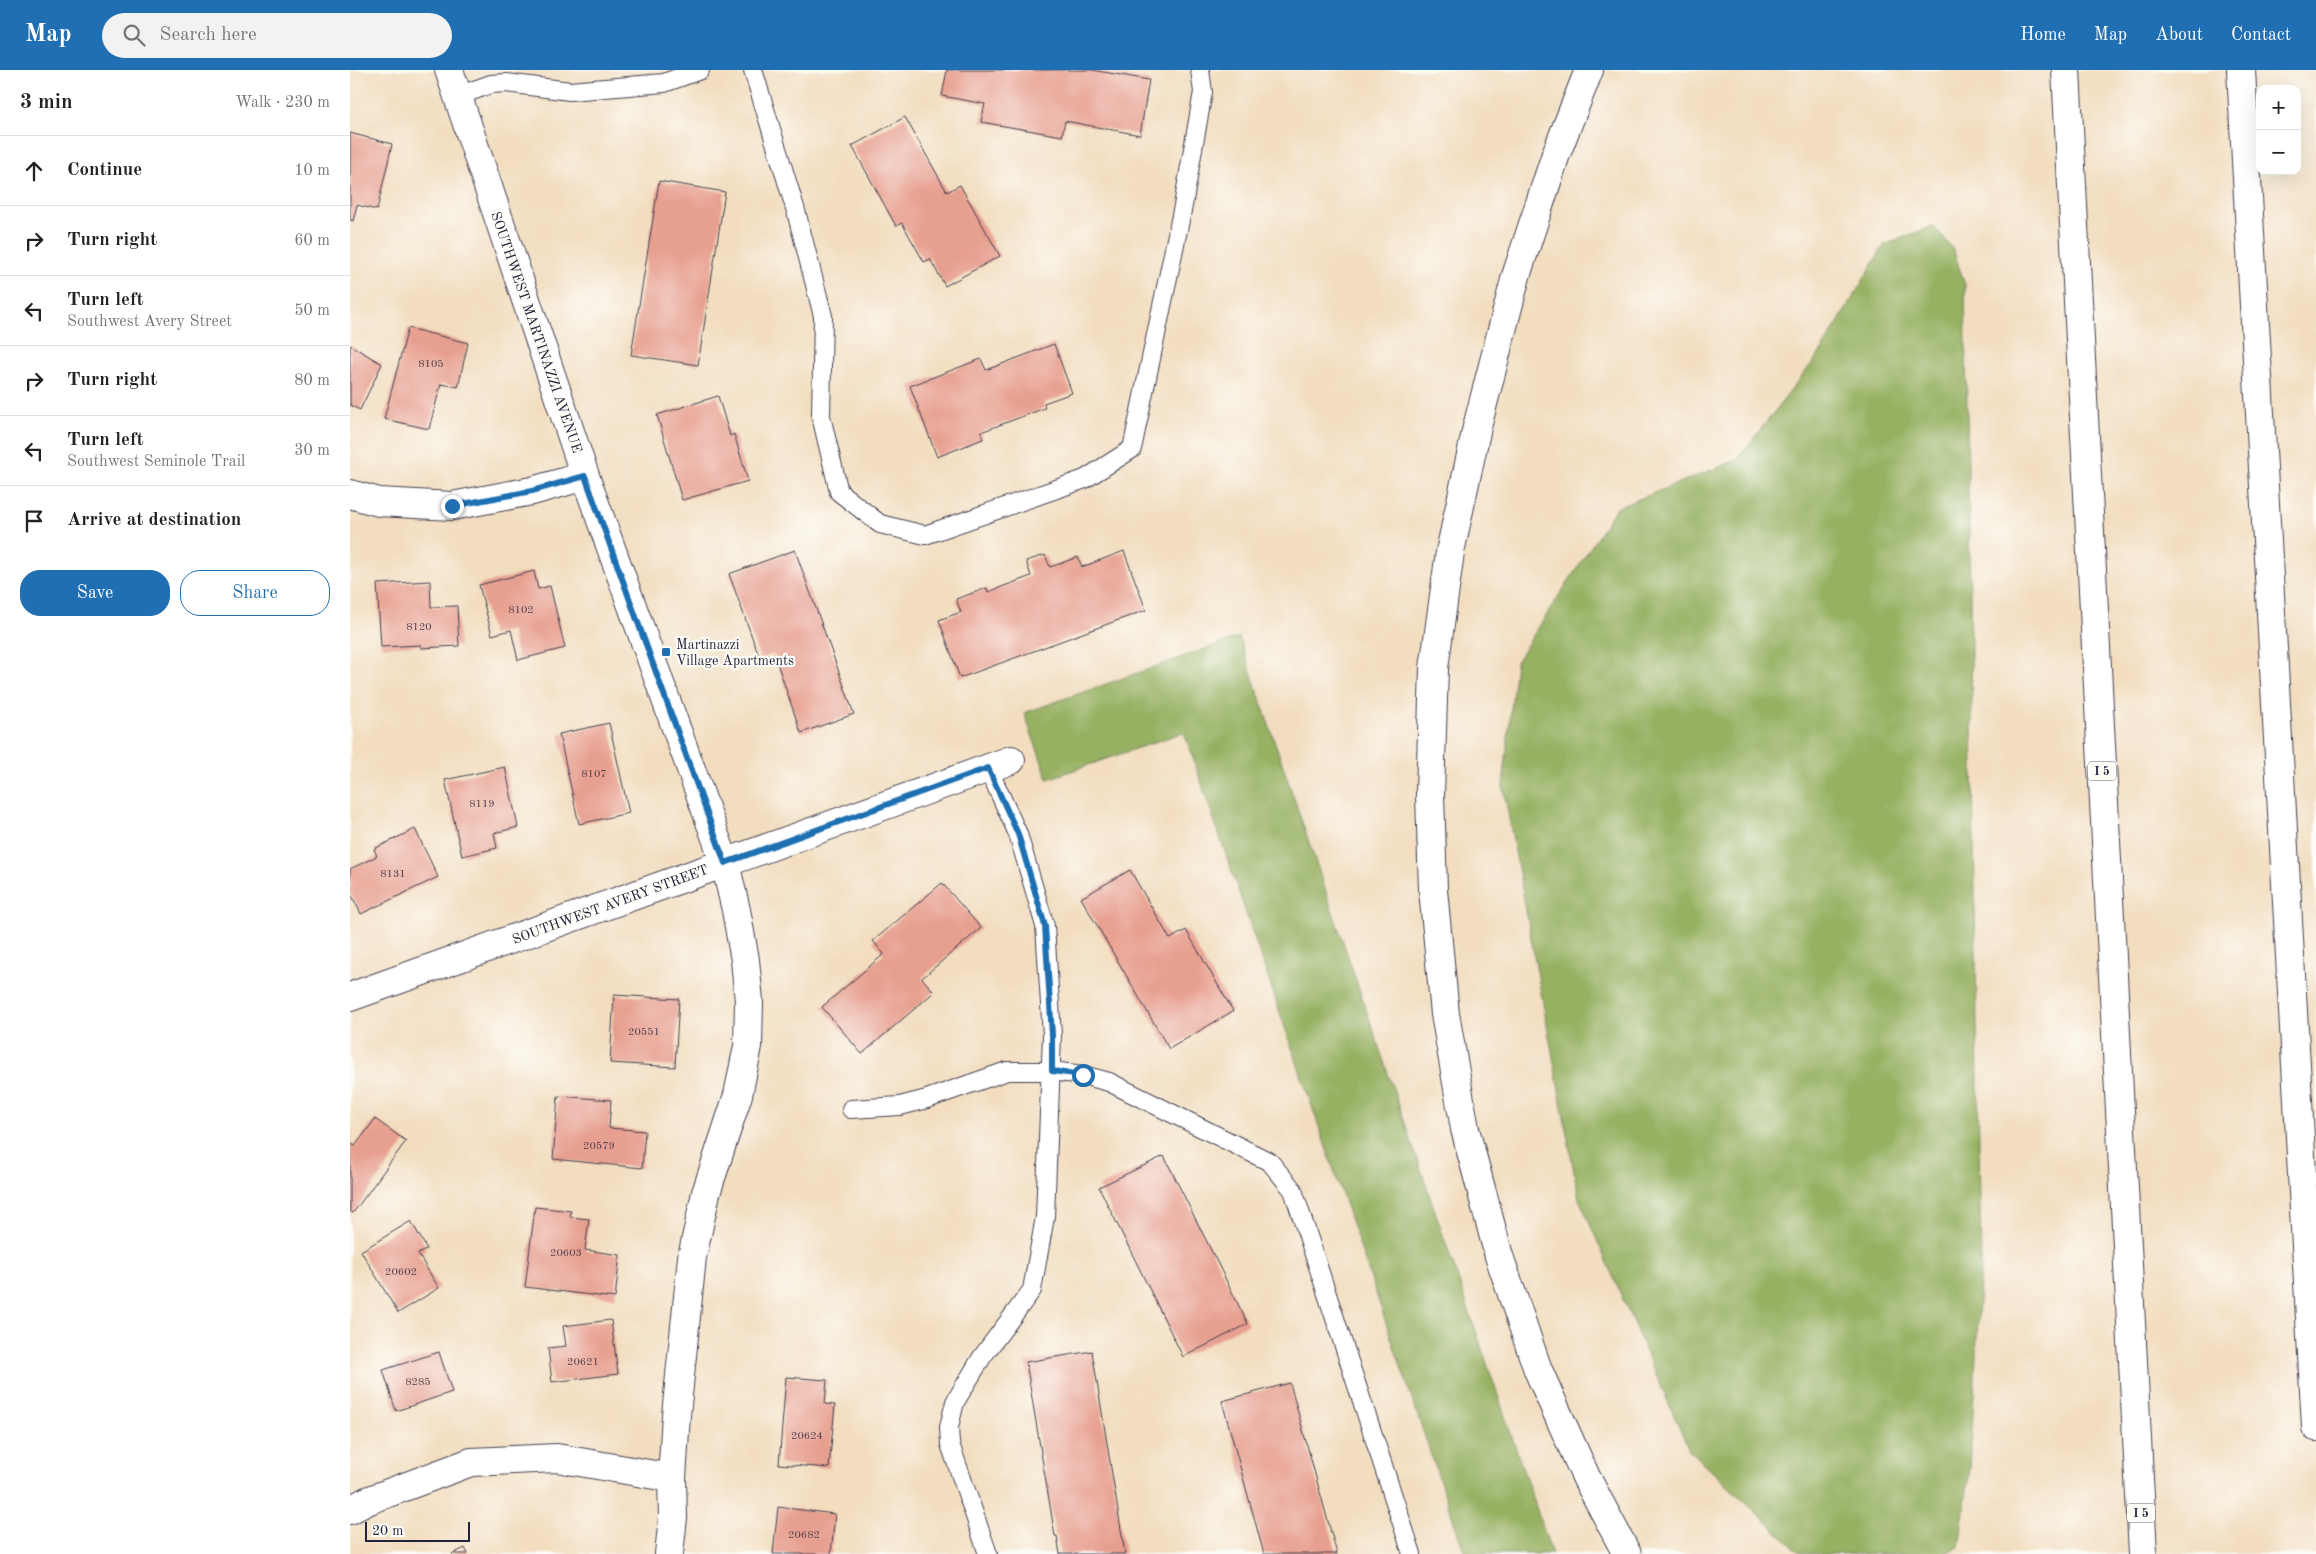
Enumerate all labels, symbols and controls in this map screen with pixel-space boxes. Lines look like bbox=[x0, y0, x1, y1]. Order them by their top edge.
search box bbox=[102, 13, 452, 58]
icon: search bbox=[120, 21, 148, 49]
text: Map bbox=[25, 23, 72, 47]
text: Search here bbox=[160, 26, 257, 45]
text: Home bbox=[2020, 26, 2066, 44]
text: Map bbox=[2094, 26, 2127, 44]
text: About bbox=[2155, 26, 2203, 44]
text: Contact bbox=[2231, 26, 2291, 44]
map controls bbox=[2256, 85, 2301, 175]
button: + bbox=[2256, 85, 2301, 130]
text: 3 min bbox=[20, 92, 73, 113]
text: Walk · 230 m bbox=[235, 95, 330, 111]
button: − bbox=[2256, 130, 2301, 175]
icon: ahead bbox=[20, 157, 48, 185]
text: Continue bbox=[67, 161, 142, 180]
text: 10 m bbox=[294, 163, 330, 179]
street label: SOUTHWEST MARTINAZZI AVENUE bbox=[488, 210, 584, 455]
icon: right bbox=[20, 227, 48, 255]
text: Turn right bbox=[67, 231, 157, 250]
text: 60 m bbox=[294, 233, 330, 249]
text: Turn left bbox=[67, 291, 144, 310]
icon: left bbox=[20, 297, 48, 325]
text: 50 m bbox=[294, 303, 330, 319]
text: Southwest Avery Street bbox=[67, 314, 232, 330]
house number: 8105 bbox=[418, 359, 444, 370]
icon: right bbox=[20, 367, 48, 395]
text: Turn right bbox=[67, 371, 157, 390]
text: 80 m bbox=[294, 373, 330, 389]
text: Turn left bbox=[67, 431, 144, 450]
icon: left bbox=[20, 437, 48, 465]
text: 30 m bbox=[294, 443, 330, 459]
text: Southwest Seminole Trail bbox=[67, 454, 245, 470]
route end bbox=[441, 495, 464, 518]
icon: arrive bbox=[20, 507, 48, 535]
text: Arrive at destination bbox=[67, 511, 241, 530]
button: Save bbox=[20, 570, 170, 616]
button: Share bbox=[180, 570, 330, 616]
house number: 8102 bbox=[508, 605, 534, 616]
house number: 8120 bbox=[406, 622, 432, 633]
place label: Martinazzi Village Apartments bbox=[676, 638, 794, 668]
marker: Martinazzi Village Apartments bbox=[660, 646, 672, 658]
road number: I 5 bbox=[2088, 761, 2116, 780]
house number: 8107 bbox=[581, 769, 607, 780]
house number: 8119 bbox=[469, 799, 495, 810]
street label: SOUTHWEST AVERY STREET bbox=[510, 863, 710, 947]
house number: 8131 bbox=[380, 869, 406, 880]
house number: 20551 bbox=[628, 1027, 660, 1038]
route start bbox=[1072, 1064, 1095, 1087]
house number: 20579 bbox=[583, 1141, 615, 1152]
house number: 20603 bbox=[550, 1248, 582, 1259]
house number: 20602 bbox=[385, 1267, 417, 1278]
house number: 20621 bbox=[567, 1357, 599, 1368]
house number: 8285 bbox=[405, 1377, 431, 1388]
house number: 20624 bbox=[791, 1431, 823, 1442]
road number: I 5 bbox=[2127, 1504, 2155, 1522]
scale bar bbox=[365, 1519, 470, 1542]
text: 20 m bbox=[372, 1524, 403, 1538]
house number: 20682 bbox=[788, 1530, 820, 1541]

